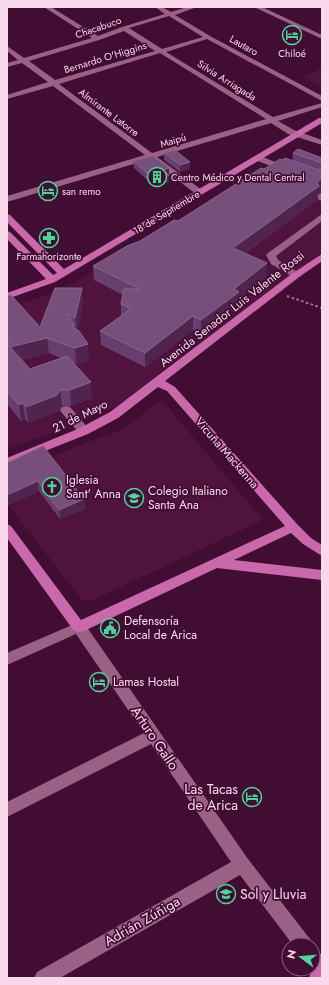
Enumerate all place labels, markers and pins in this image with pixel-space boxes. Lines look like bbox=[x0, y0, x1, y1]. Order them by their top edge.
hotel icon: Chiloé bbox=[281, 24, 303, 46]
place label: Chiloé bbox=[278, 46, 306, 61]
building icon: Centro Médico y Dental Central bbox=[146, 166, 168, 188]
place label: Centro Médico y Dental Central bbox=[171, 170, 304, 185]
hotel icon: san remo bbox=[37, 180, 59, 202]
place label: san remo bbox=[62, 184, 101, 199]
pharmacy icon: Farmahorizonte bbox=[38, 227, 60, 249]
place label: Farmahorizonte bbox=[17, 249, 82, 264]
place label: Iglesia Sant' Anna bbox=[66, 471, 121, 503]
church icon: Iglesia Sant' Anna bbox=[41, 476, 63, 498]
place label: Colegio Italiano Santa Ana bbox=[148, 482, 228, 514]
school or university icon: Colegio Italiano Santa Ana bbox=[123, 487, 145, 509]
place label: Defensoría Local de Arica bbox=[124, 612, 197, 644]
public building icon: Defensoría Local de Arica bbox=[99, 617, 121, 639]
hotel icon: Lamas Hostal bbox=[88, 671, 110, 693]
place label: Lamas Hostal bbox=[113, 673, 179, 691]
place label: Las Tacas de Arica bbox=[184, 779, 238, 815]
hotel icon: Las Tacas de Arica bbox=[241, 786, 263, 808]
school or university icon: Sol y Lluvia bbox=[215, 883, 237, 905]
place label: Sol y Lluvia bbox=[240, 884, 307, 904]

